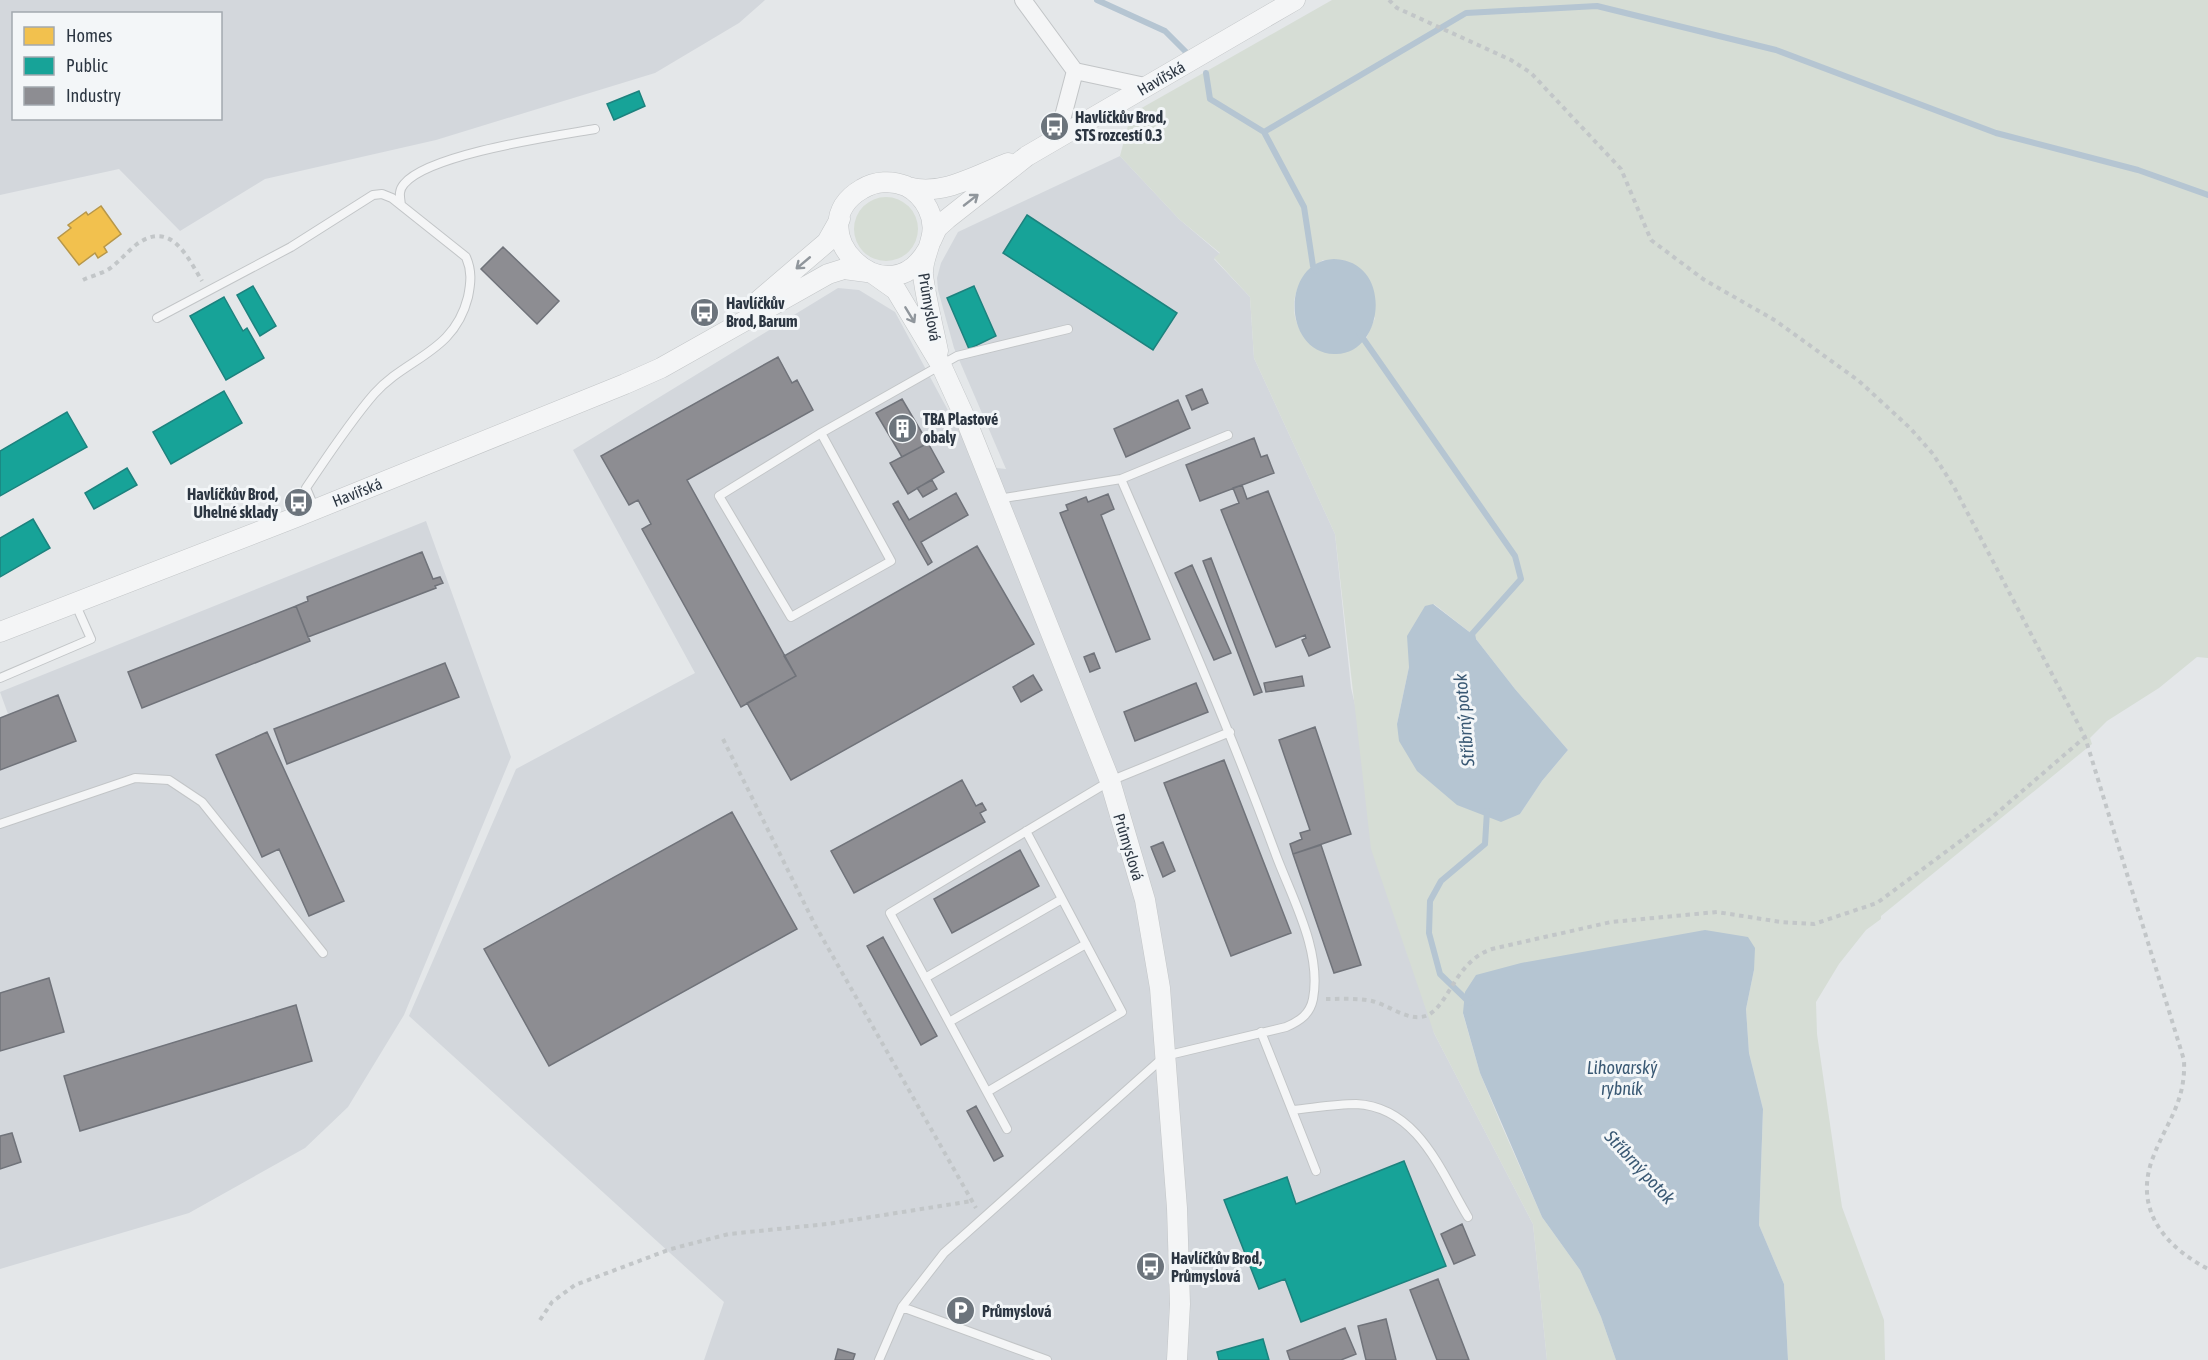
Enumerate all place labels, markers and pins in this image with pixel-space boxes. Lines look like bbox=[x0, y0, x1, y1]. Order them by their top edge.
place label: Havlíčkův Brod, STS rozcestí 0.3 bbox=[1075, 108, 1166, 144]
bus stop icon: Havlíčkův Brod, STS rozcestí 0.3 bbox=[1038, 110, 1070, 142]
place label: Havlíčkův Brod, Barum bbox=[726, 294, 797, 330]
bus stop icon: Havlíčkův Brod, Barum bbox=[689, 296, 721, 328]
place label: TBA Plastové obaly bbox=[923, 410, 998, 446]
building icon: TBA Plastové obaly bbox=[886, 412, 918, 444]
place label: Havlíčkův Brod, Uhelné sklady bbox=[187, 485, 278, 521]
bus stop icon: Havlíčkův Brod, Uhelné sklady bbox=[283, 487, 315, 519]
place label: Havlíčkův Brod, Průmyslová bbox=[1171, 1249, 1262, 1285]
bus stop icon: Havlíčkův Brod, Průmyslová bbox=[1134, 1251, 1166, 1283]
parking icon: Průmyslová bbox=[945, 1295, 977, 1327]
place label: Průmyslová bbox=[982, 1302, 1051, 1320]

